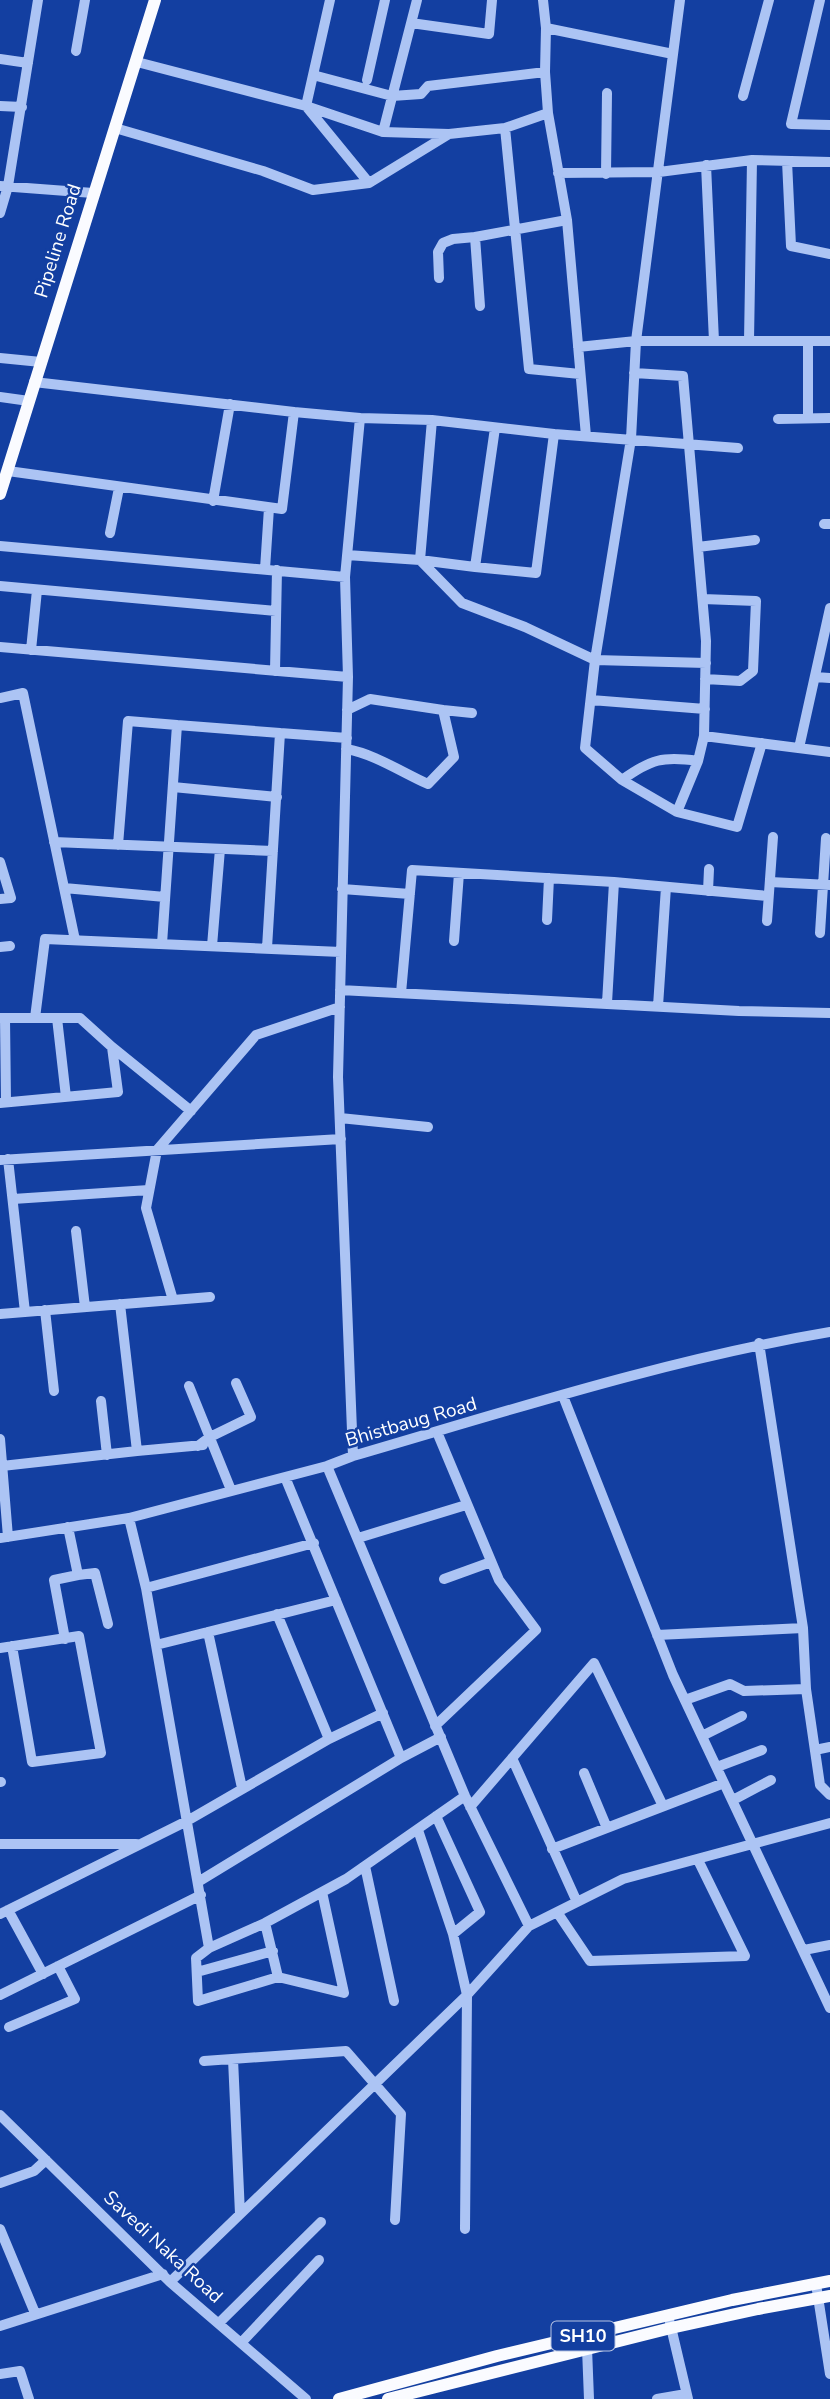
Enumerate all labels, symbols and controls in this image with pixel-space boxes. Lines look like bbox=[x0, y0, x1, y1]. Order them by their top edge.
street label: Pipeline Road bbox=[28, 181, 88, 301]
street label: Bhistbaug Road bbox=[342, 1391, 480, 1453]
street label: Savedi Naka Road bbox=[98, 2185, 228, 2309]
road number: SH10 bbox=[552, 2322, 614, 2350]

